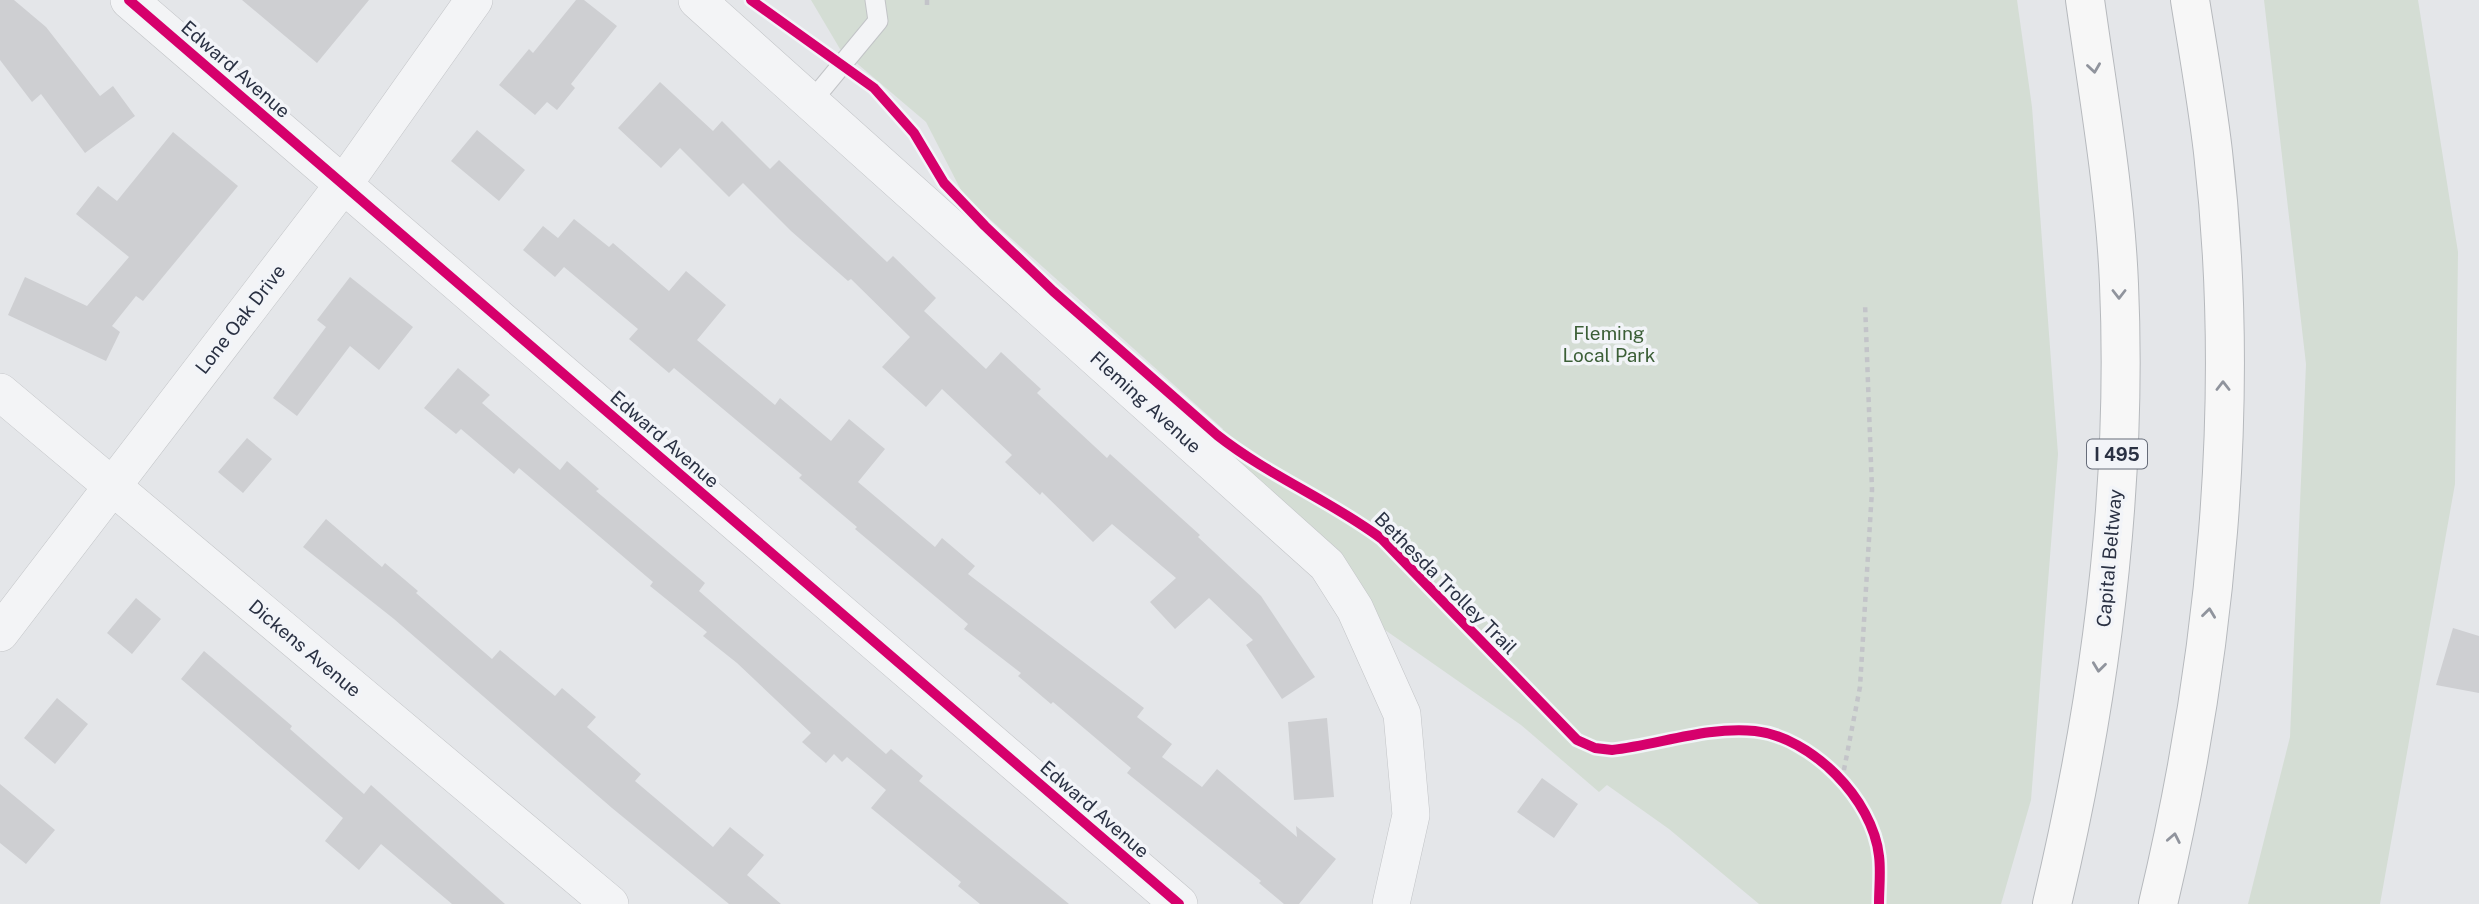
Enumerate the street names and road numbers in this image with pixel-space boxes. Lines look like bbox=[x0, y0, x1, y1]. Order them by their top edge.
street label: Edward Avenue bbox=[177, 16, 295, 122]
street label: Lone Oak Drive bbox=[191, 260, 289, 378]
street label: Fleming Avenue bbox=[1086, 347, 1206, 457]
street label: Edward Avenue bbox=[606, 386, 724, 492]
road number: I 495 bbox=[2087, 440, 2147, 468]
street label: Capital Beltway bbox=[2092, 488, 2126, 628]
street label: Bethesda Trolley Trail bbox=[1370, 507, 1522, 659]
street label: Dickens Avenue bbox=[245, 595, 365, 701]
street label: Edward Avenue bbox=[1036, 756, 1154, 862]

